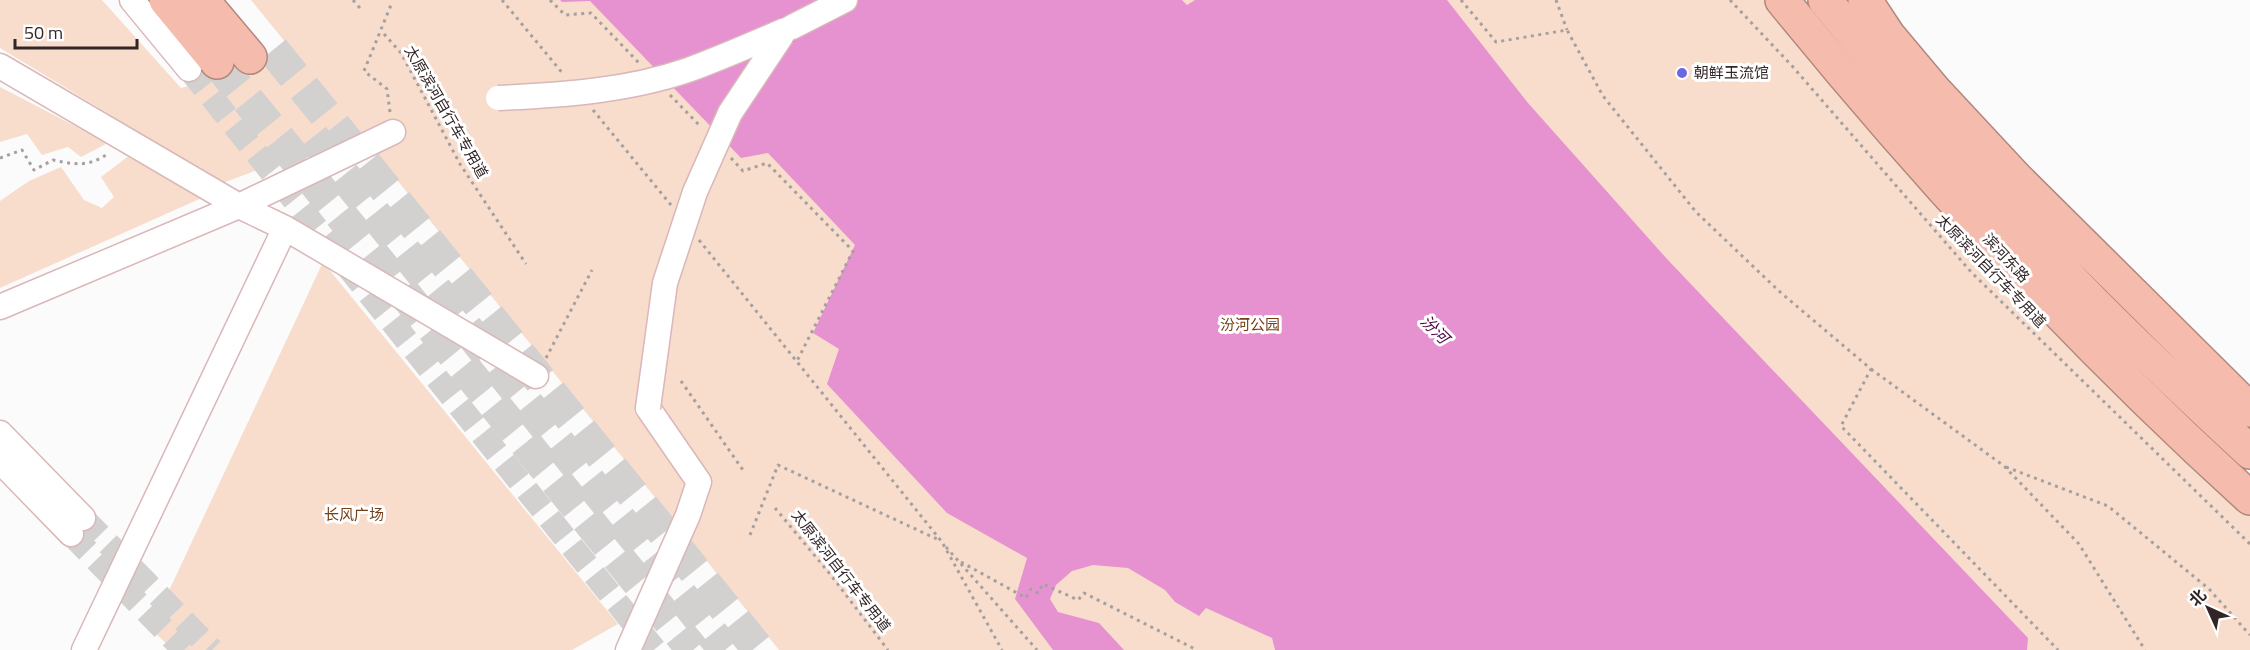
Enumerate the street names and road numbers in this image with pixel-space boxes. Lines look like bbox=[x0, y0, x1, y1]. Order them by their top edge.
street label: 太原滨河自行车专用道 bbox=[399, 41, 494, 182]
street label: 太原滨河自行车专用道 bbox=[1931, 209, 2052, 333]
street label: 滨河东路 bbox=[1977, 228, 2035, 287]
street label: 太原滨河自行车专用道 bbox=[786, 505, 897, 637]

